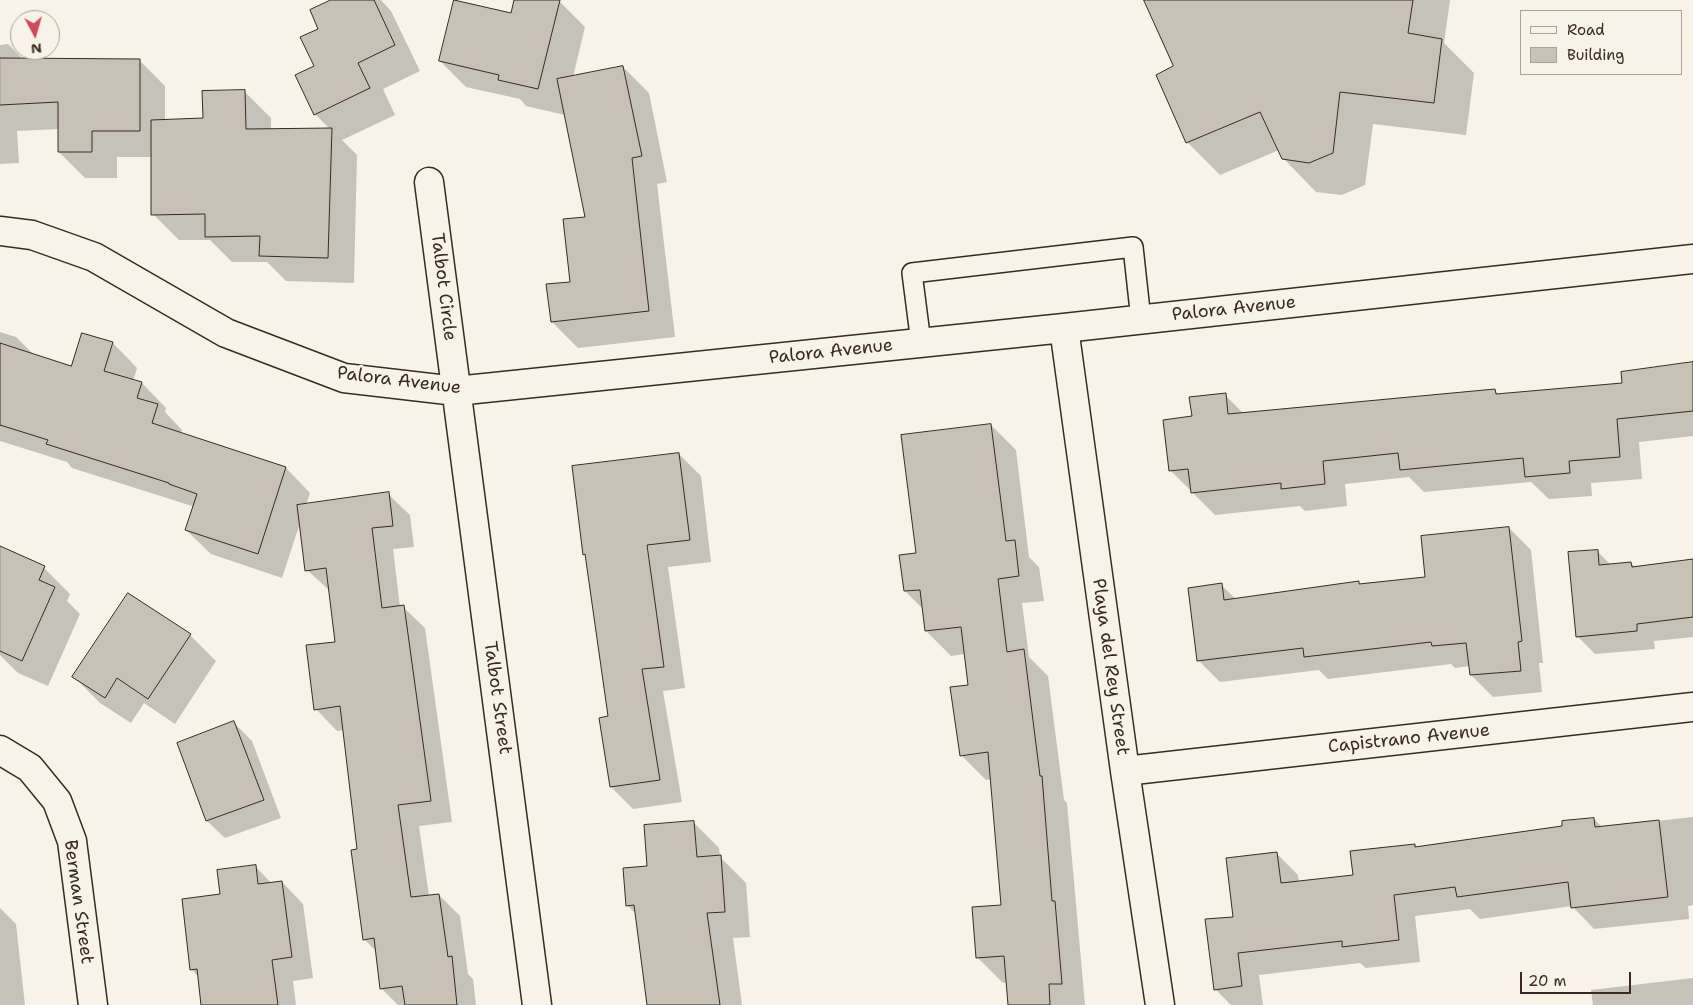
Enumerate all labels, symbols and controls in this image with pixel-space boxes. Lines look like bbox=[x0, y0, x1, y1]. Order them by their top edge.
north arrow bbox=[10, 10, 60, 60]
legend bbox=[1520, 10, 1683, 75]
text: Road bbox=[1567, 20, 1605, 40]
text: N bbox=[30, 39, 43, 58]
text: Building bbox=[1567, 45, 1624, 65]
street label: Talbot Circle bbox=[426, 232, 460, 342]
street label: Palora Avenue bbox=[1171, 292, 1297, 326]
street label: Palora Avenue bbox=[768, 335, 894, 369]
street label: Palora Avenue bbox=[336, 363, 462, 399]
street label: Playa del Rey Street bbox=[1087, 577, 1133, 757]
street label: Talbot Street bbox=[478, 640, 516, 756]
street label: Capistrano Avenue bbox=[1327, 720, 1491, 758]
street label: Berman Street bbox=[59, 839, 97, 965]
scale bar bbox=[1523, 962, 1634, 994]
text: 20 m bbox=[1528, 971, 1567, 991]

